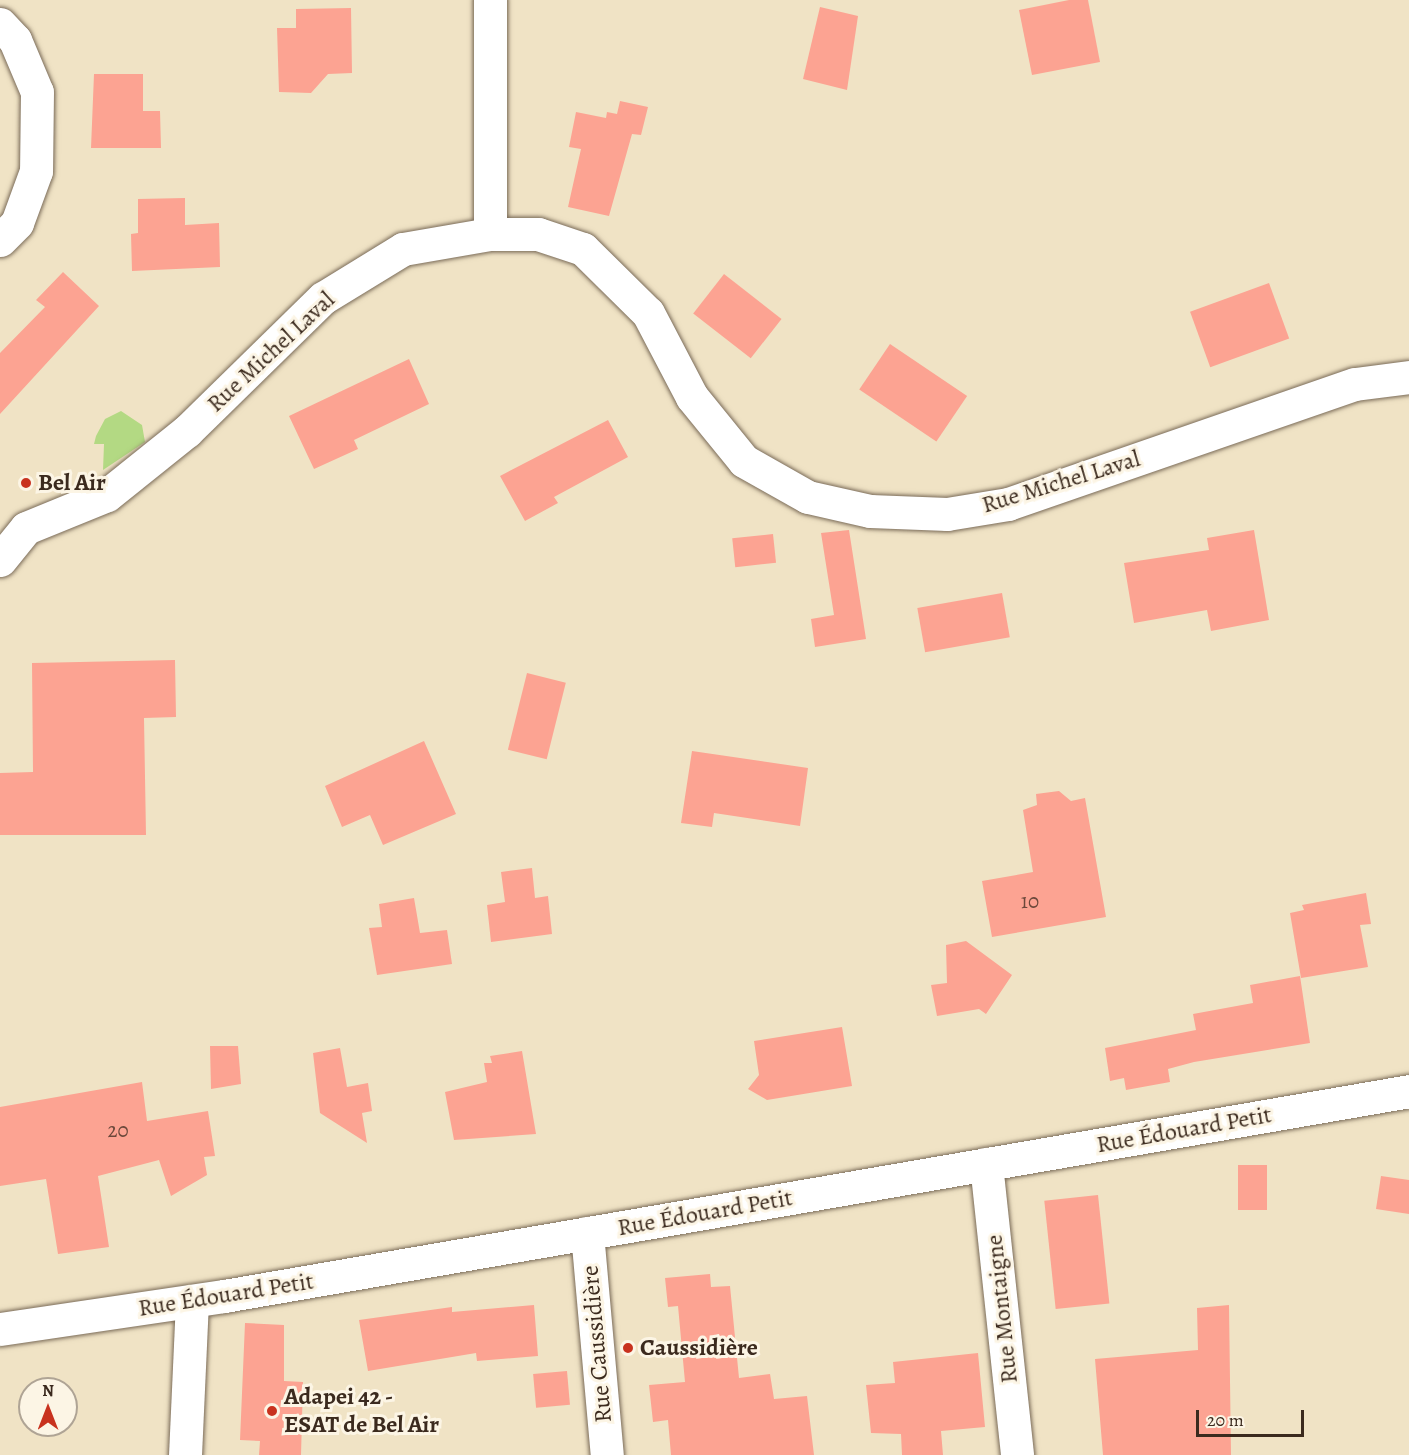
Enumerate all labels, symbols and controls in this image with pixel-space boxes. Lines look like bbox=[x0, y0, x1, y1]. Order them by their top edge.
street label: Rue Michel Laval bbox=[201, 286, 341, 418]
street label: Rue Michel Laval bbox=[978, 444, 1144, 520]
place label: Bel Air bbox=[38, 469, 106, 497]
marker: Bel Air bbox=[19, 476, 33, 490]
house number: 10 bbox=[1021, 888, 1039, 914]
street label: Rue Édouard Petit bbox=[1094, 1100, 1274, 1160]
house number: 20 bbox=[107, 1117, 129, 1143]
street label: Rue Édouard Petit bbox=[615, 1183, 795, 1243]
street label: Rue Montaigne bbox=[980, 1233, 1024, 1385]
street label: Rue Caussidière bbox=[576, 1264, 618, 1424]
street label: Rue Édouard Petit bbox=[136, 1267, 316, 1323]
place label: Caussidière bbox=[640, 1334, 758, 1362]
marker: Caussidière bbox=[621, 1341, 635, 1355]
north arrow bbox=[18, 1377, 78, 1437]
text: N bbox=[42, 1380, 54, 1402]
place label: Adapei 42 - ESAT de Bel Air bbox=[284, 1383, 439, 1439]
scale bar bbox=[1199, 1398, 1307, 1436]
marker: Adapei 42 - ESAT de Bel Air bbox=[265, 1404, 279, 1418]
text: 20 m bbox=[1207, 1408, 1244, 1432]

